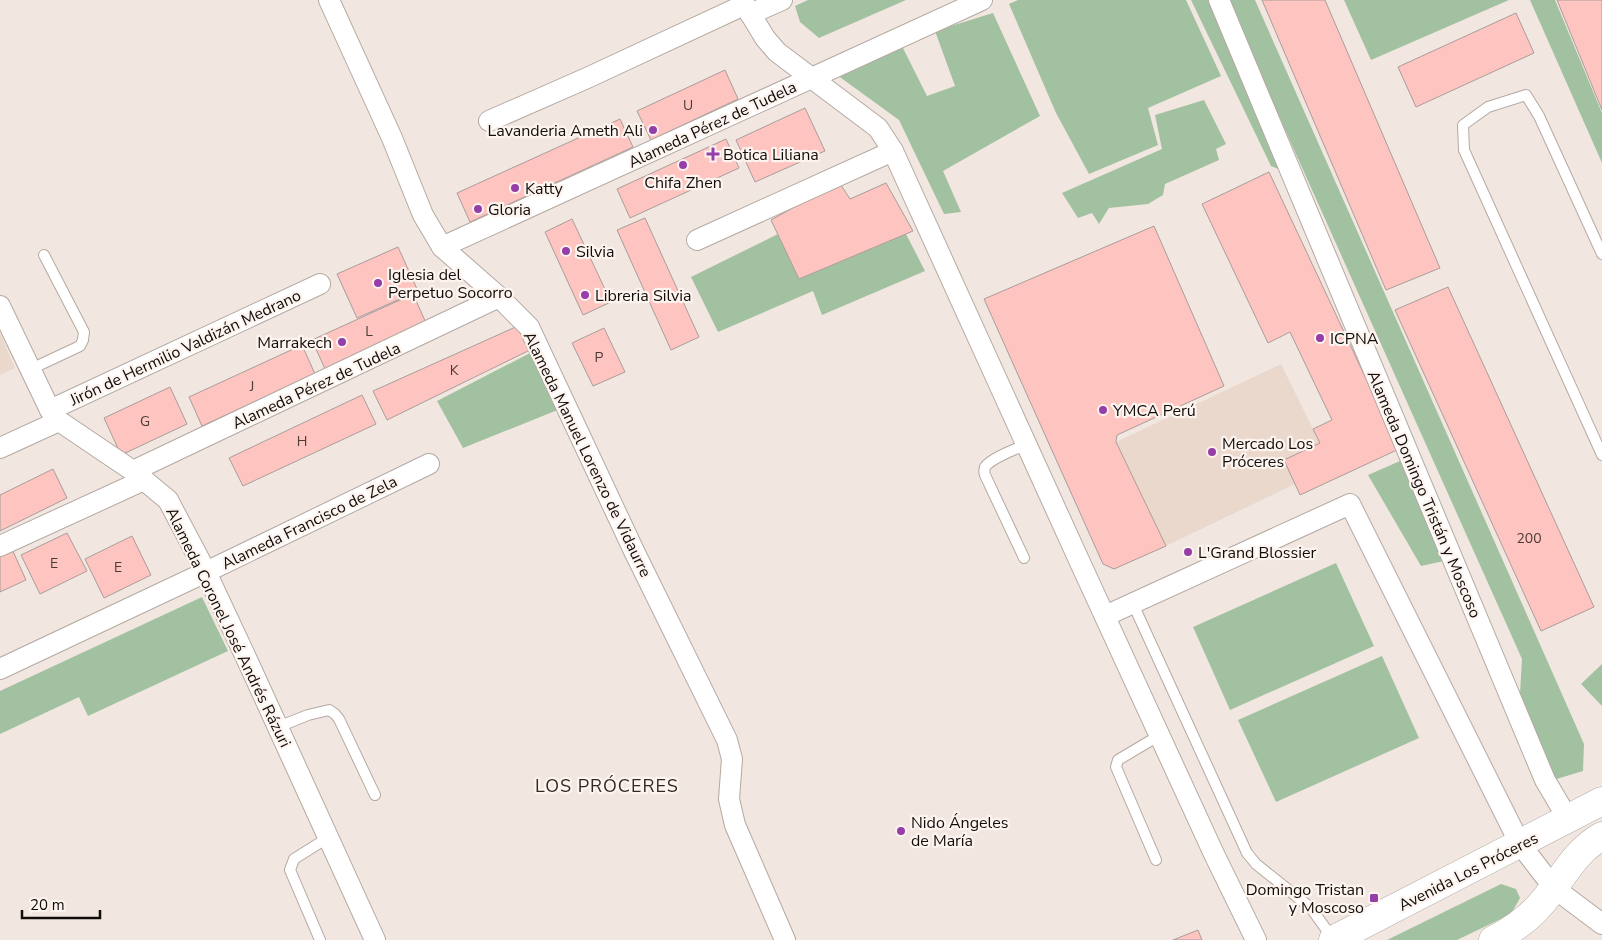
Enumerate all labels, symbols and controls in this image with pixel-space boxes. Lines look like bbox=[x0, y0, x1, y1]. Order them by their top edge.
street label: Alameda Pérez de Tudela bbox=[625, 76, 800, 174]
house number: U bbox=[683, 96, 693, 115]
place label: Lavanderia Ameth Ali bbox=[488, 120, 643, 142]
marker: Lavanderia Ameth Ali bbox=[647, 124, 659, 136]
place label: Botica Liliana bbox=[723, 144, 819, 166]
marker: Botica Liliana bbox=[707, 148, 719, 160]
marker: Chifa Zhen bbox=[677, 159, 689, 171]
place label: Chifa Zhen bbox=[644, 172, 722, 194]
place label: Katty bbox=[525, 178, 564, 200]
marker: Katty bbox=[509, 182, 521, 194]
place label: Gloria bbox=[488, 199, 531, 221]
marker: Gloria bbox=[472, 203, 484, 215]
place label: Silvia bbox=[576, 241, 615, 263]
marker: Silvia bbox=[560, 245, 572, 257]
place label: Iglesia del Perpetuo Socorro bbox=[388, 264, 513, 304]
marker: Iglesia del Perpetuo Socorro bbox=[372, 277, 384, 289]
street label: Jirón de Hermilio Valdizán Medrano bbox=[66, 285, 304, 409]
place label: Libreria Silvia bbox=[595, 285, 691, 307]
marker: Libreria Silvia bbox=[579, 289, 591, 301]
house number: L bbox=[365, 322, 373, 341]
street label: Alameda Manuel Lorenzo de Vidaurre bbox=[518, 328, 656, 581]
place label: ICPNA bbox=[1330, 328, 1379, 350]
place label: Marrakech bbox=[257, 332, 332, 354]
marker: ICPNA bbox=[1314, 332, 1326, 344]
marker: Marrakech bbox=[336, 336, 348, 348]
street label: Alameda Pérez de Tudela bbox=[229, 337, 404, 435]
house number: P bbox=[595, 348, 604, 367]
house number: K bbox=[450, 361, 459, 380]
street label: Alameda Domingo Tristán y Moscoso bbox=[1362, 367, 1486, 622]
house number: J bbox=[250, 378, 254, 394]
place label: YMCA Perú bbox=[1112, 400, 1196, 422]
marker: YMCA Perú bbox=[1097, 404, 1109, 416]
house number: G bbox=[140, 412, 150, 431]
house number: H bbox=[297, 432, 307, 451]
place label: Mercado Los Próceres bbox=[1222, 433, 1313, 473]
marker: Mercado Los Próceres bbox=[1206, 446, 1218, 458]
street label: Alameda Francisco de Zela bbox=[218, 471, 401, 575]
street label: Alameda Coronel José Andrés Rázuri bbox=[160, 504, 296, 751]
house number: 200 bbox=[1516, 529, 1542, 548]
place label: L'Grand Blossier bbox=[1198, 542, 1316, 564]
marker: L'Grand Blossier bbox=[1182, 546, 1194, 558]
house number: E bbox=[50, 554, 58, 573]
house number: E bbox=[114, 558, 122, 577]
district label: LOS PRÓCERES bbox=[535, 774, 679, 798]
place label: Nido Ángeles de María bbox=[911, 812, 1008, 852]
marker: Nido Ángeles de María bbox=[895, 825, 907, 837]
street label: Avenida Los Próceres bbox=[1395, 827, 1542, 917]
place label: Domingo Tristan y Moscoso bbox=[1246, 879, 1364, 919]
scale bar bbox=[22, 888, 100, 920]
marker: Domingo Tristan y Moscoso bbox=[1368, 892, 1380, 904]
text: 20 m bbox=[30, 895, 65, 915]

